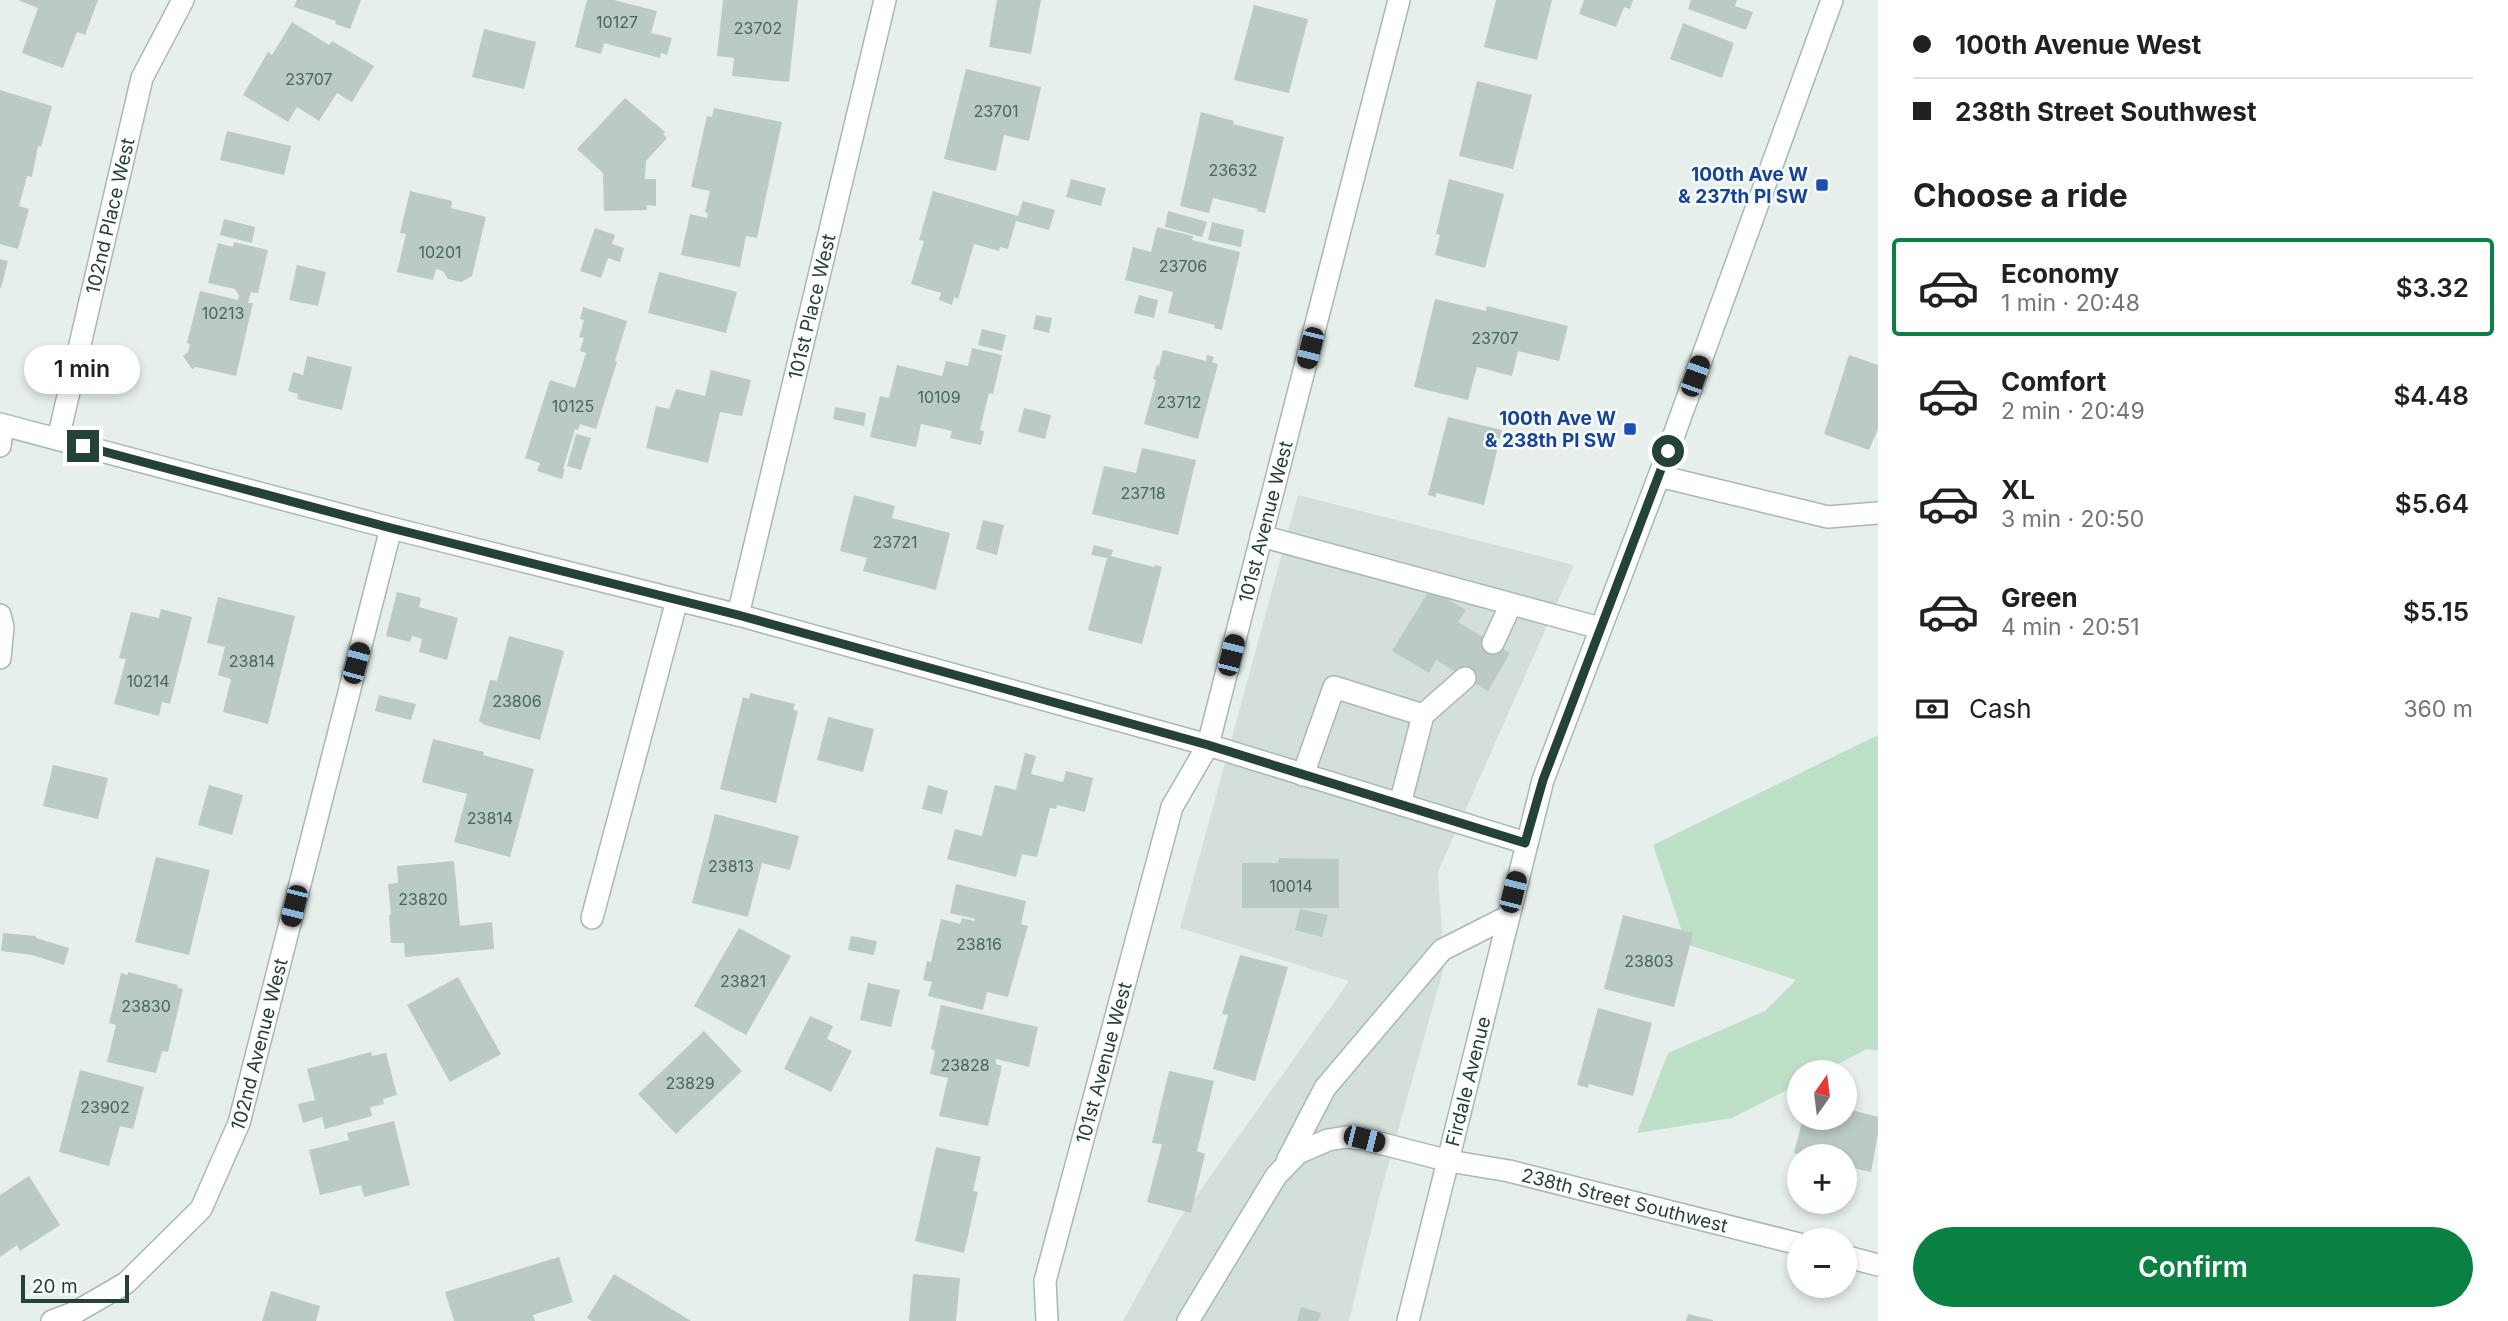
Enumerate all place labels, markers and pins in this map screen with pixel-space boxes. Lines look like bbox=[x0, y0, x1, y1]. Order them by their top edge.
place label: 100th Ave W & 237th Pl SW bbox=[1678, 163, 1808, 208]
marker: 100th Ave W & 237th Pl SW bbox=[1814, 177, 1830, 193]
place label: 100th Ave W & 238th Pl SW bbox=[1485, 407, 1616, 452]
marker: 100th Ave W & 238th Pl SW bbox=[1622, 421, 1638, 437]

